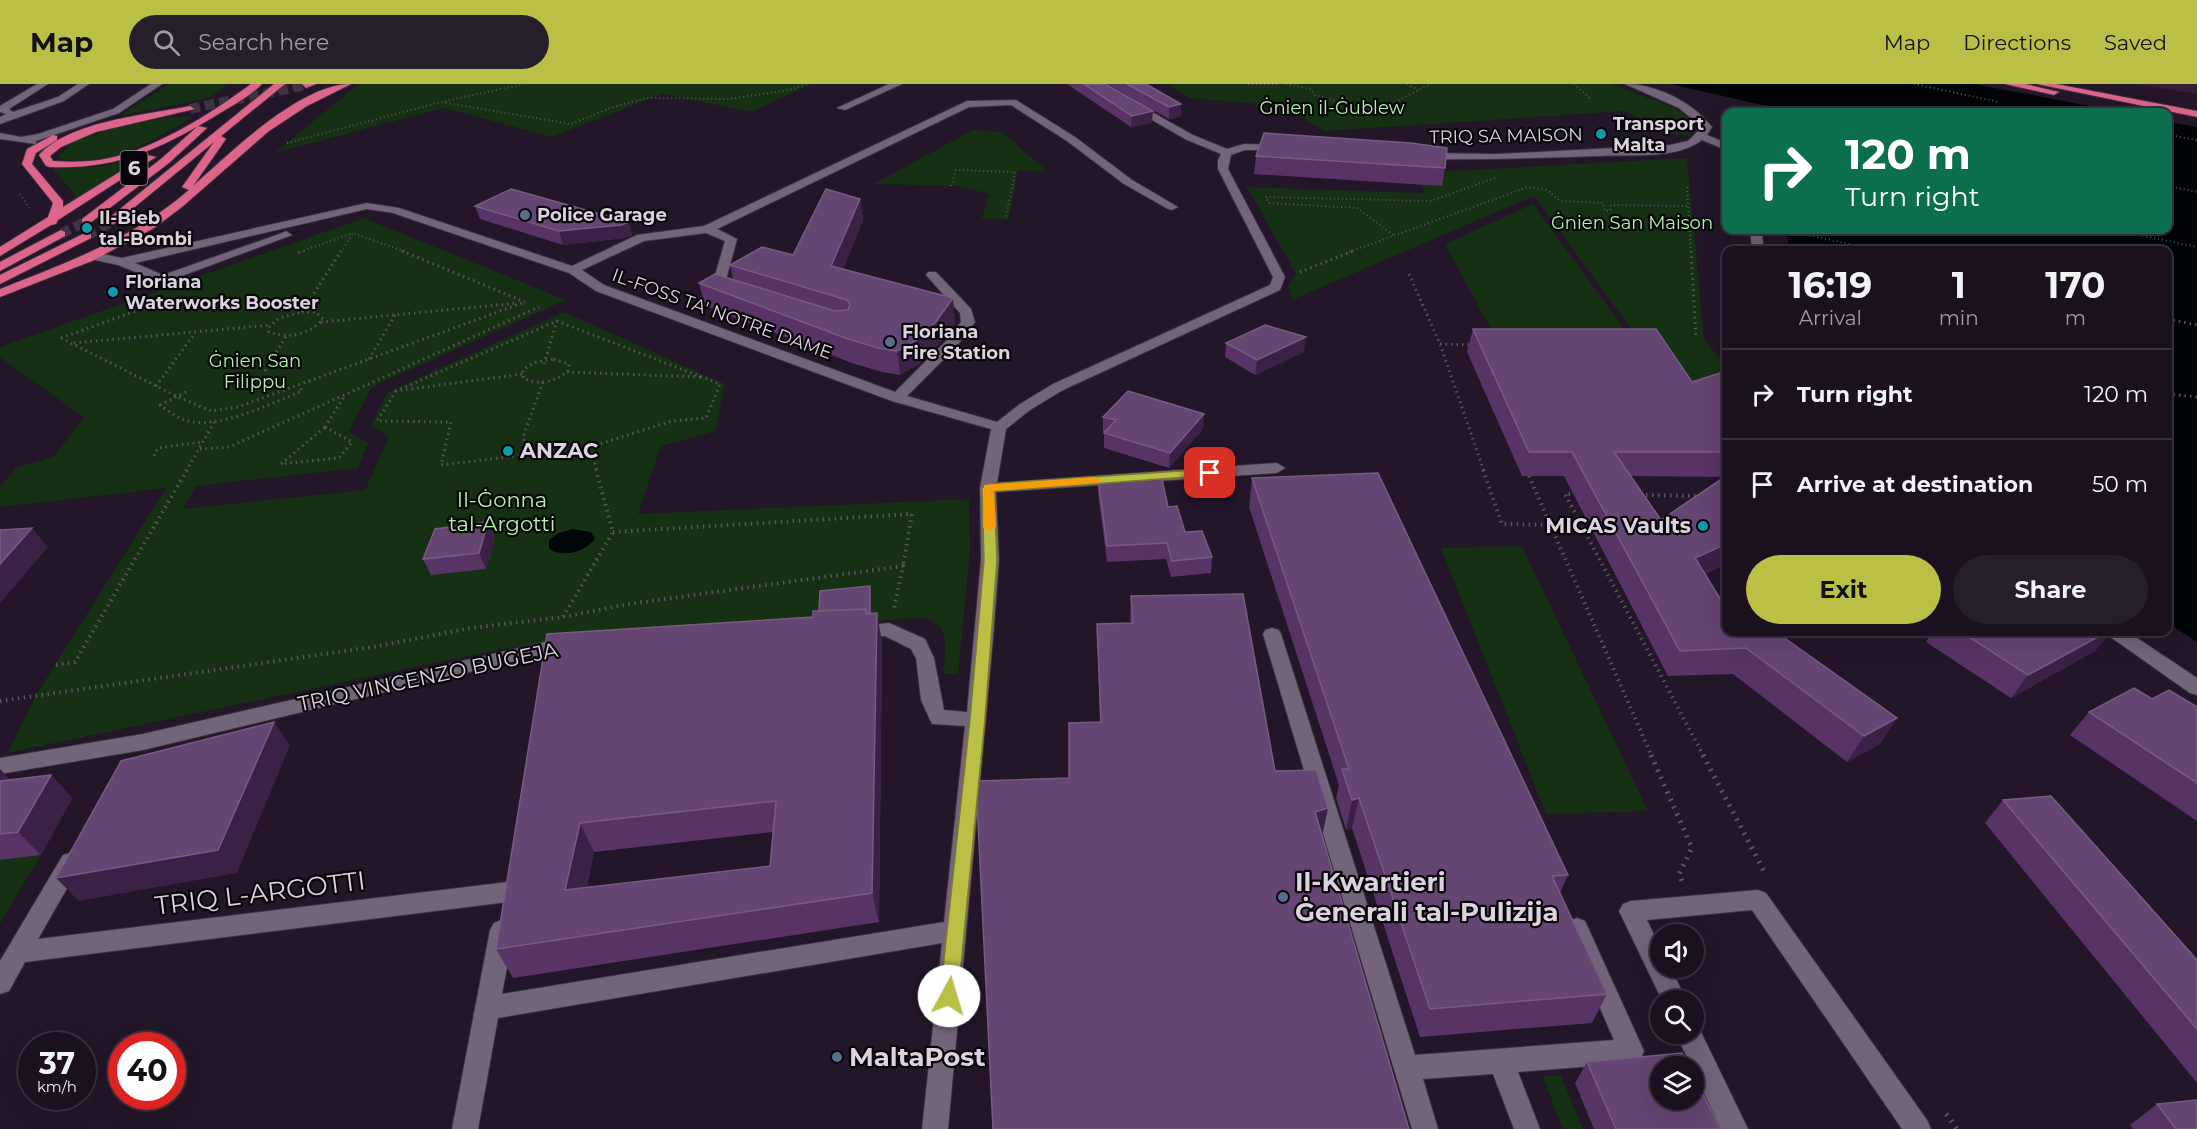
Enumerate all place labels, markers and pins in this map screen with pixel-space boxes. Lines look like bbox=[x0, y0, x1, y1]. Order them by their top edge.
place label: Transport Malta bbox=[1613, 113, 1704, 156]
marker: Transport Malta bbox=[1594, 127, 1608, 141]
place label: Police Garage bbox=[537, 204, 667, 226]
place label: Il-Bieb tal-Bombi bbox=[99, 207, 192, 250]
marker: Police Garage bbox=[518, 208, 532, 222]
marker: Il-Bieb tal-Bombi bbox=[80, 221, 94, 235]
place label: Floriana Waterworks Booster bbox=[125, 271, 319, 314]
marker: Floriana Waterworks Booster bbox=[106, 285, 120, 299]
place label: Floriana Fire Station bbox=[902, 321, 1011, 364]
marker: Floriana Fire Station bbox=[883, 335, 897, 349]
place label: ANZAC bbox=[519, 438, 598, 463]
marker: ANZAC bbox=[501, 444, 515, 458]
pin bbox=[1184, 447, 1235, 498]
place label: MICAS Vaults bbox=[1545, 513, 1691, 538]
marker: MICAS Vaults bbox=[1696, 519, 1710, 533]
place label: Il-Kwartieri Ġenerali tal-Pulizija bbox=[1295, 866, 1558, 928]
marker: Il-Kwartieri Ġenerali tal-Pulizija bbox=[1276, 890, 1290, 904]
place label: MaltaPost bbox=[849, 1041, 985, 1073]
marker: MaltaPost bbox=[830, 1050, 844, 1064]

